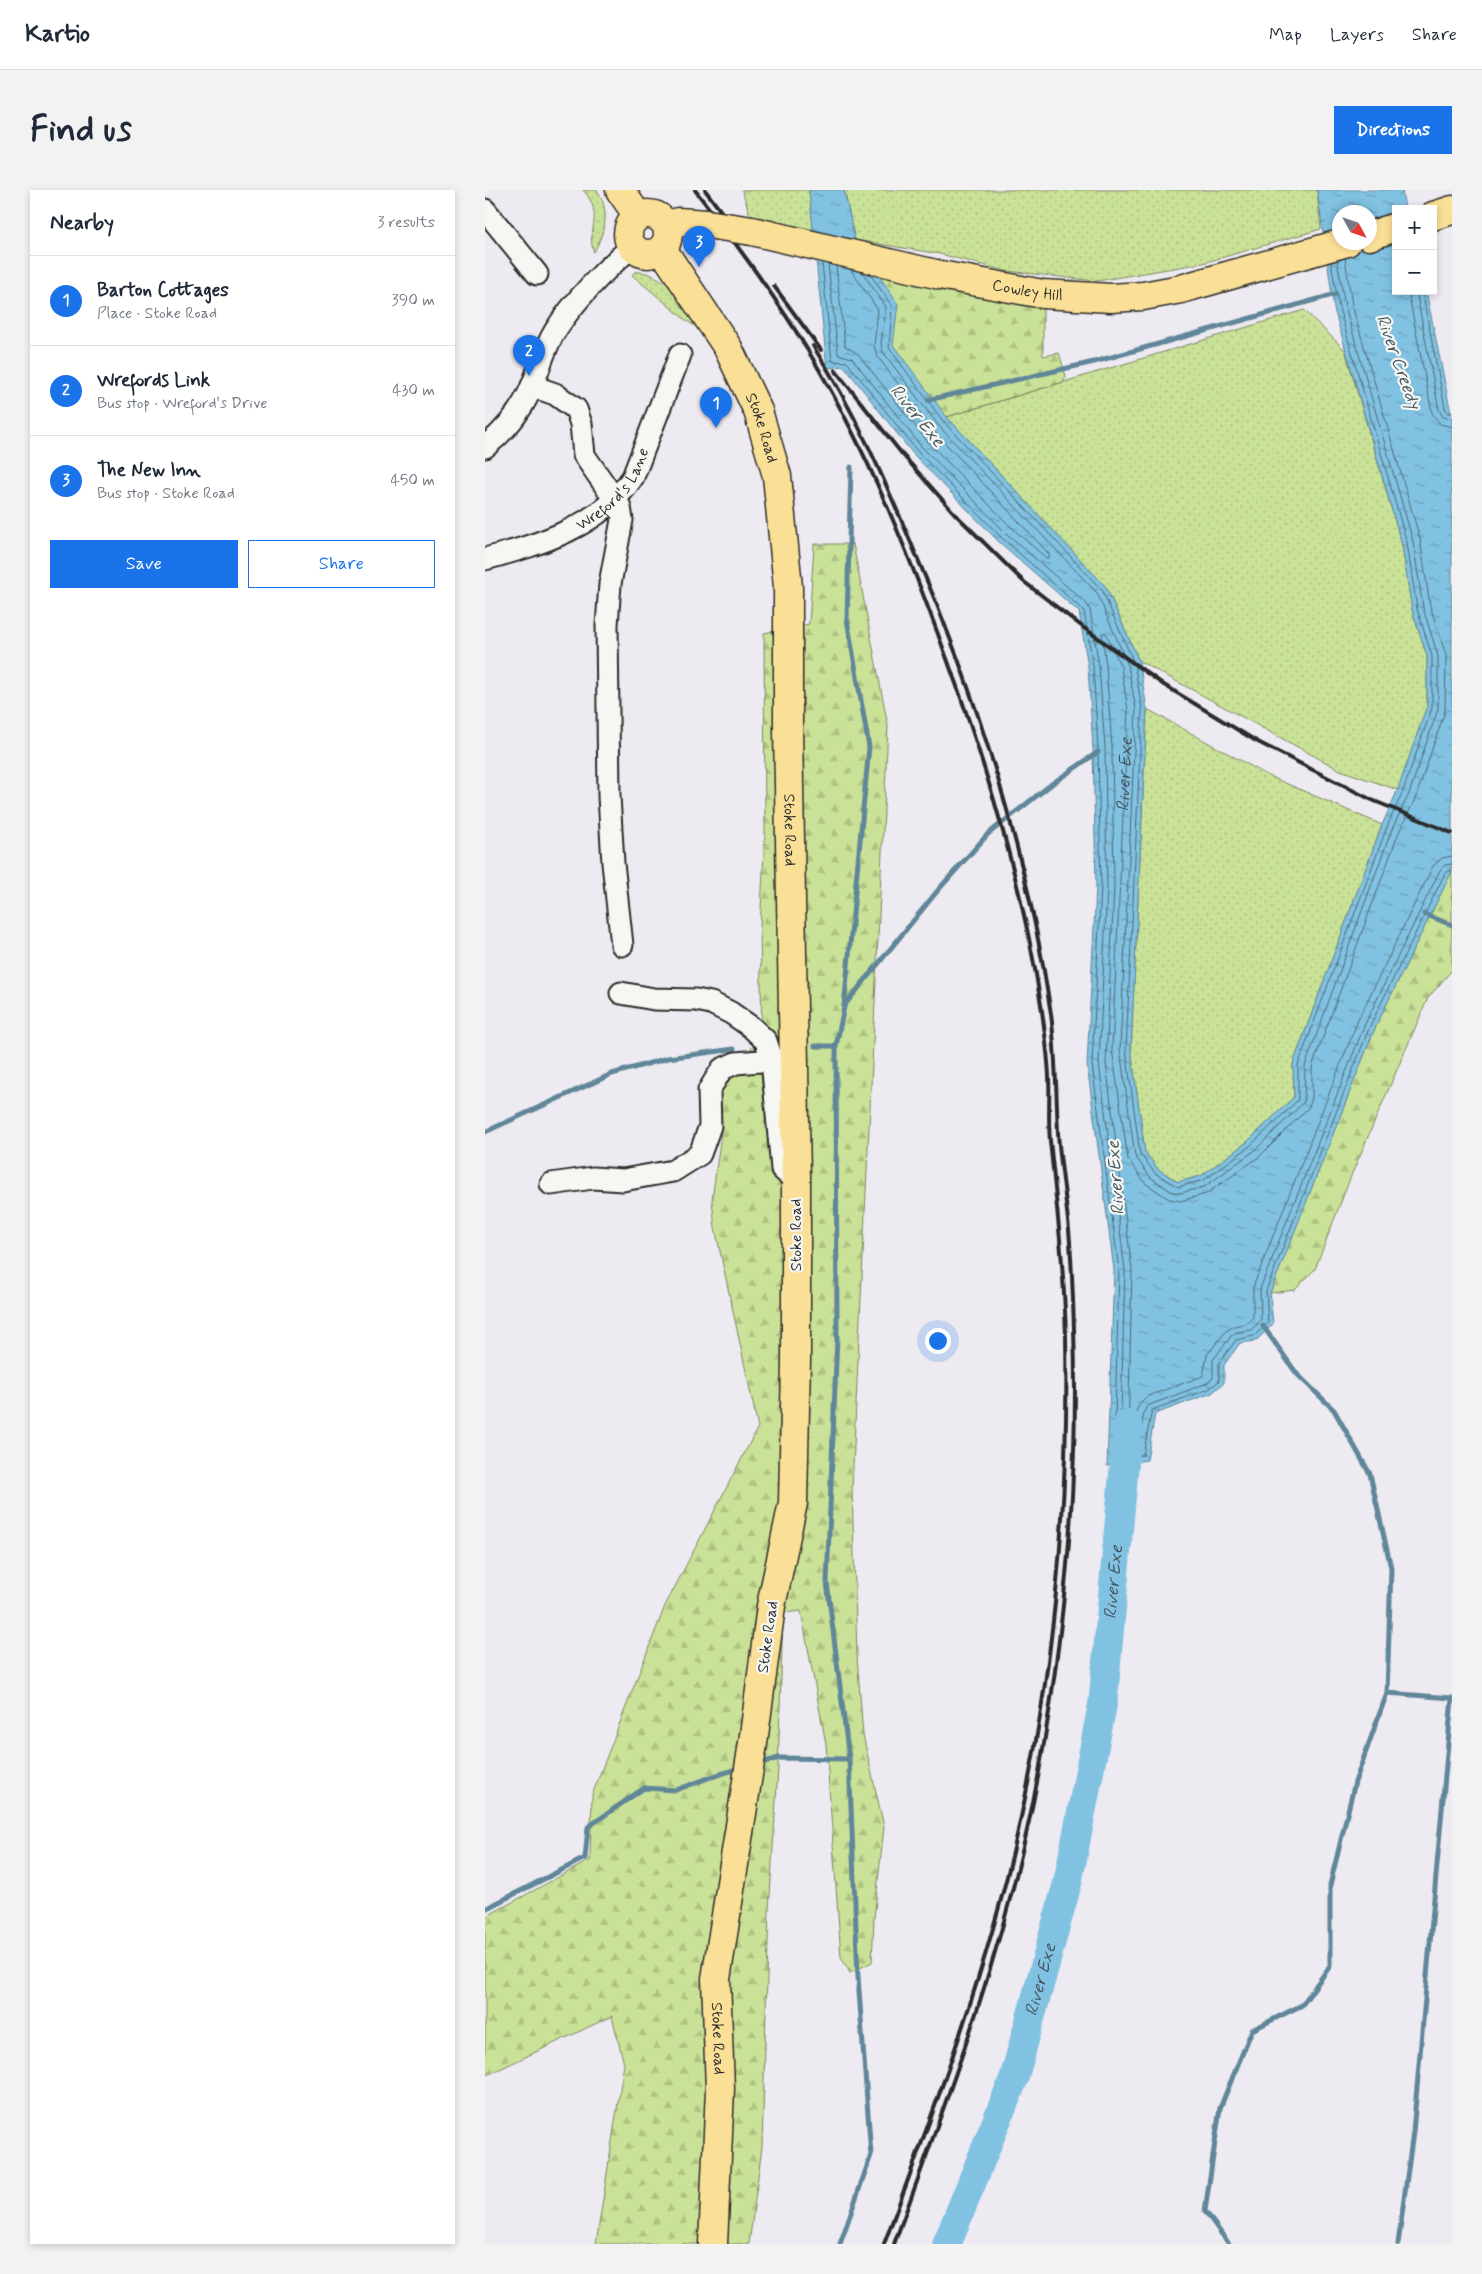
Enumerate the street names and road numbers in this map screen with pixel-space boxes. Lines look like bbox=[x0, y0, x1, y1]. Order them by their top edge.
street label: Cowley Hill bbox=[991, 274, 1063, 306]
street label: Stoke Road bbox=[740, 389, 783, 465]
street label: Wreford's Lane bbox=[572, 445, 654, 535]
street label: Stoke Road bbox=[779, 794, 801, 866]
street label: Stoke Road bbox=[786, 1199, 807, 1271]
street label: Stoke Road bbox=[753, 1600, 783, 1674]
street label: Stoke Road bbox=[706, 2002, 730, 2075]

